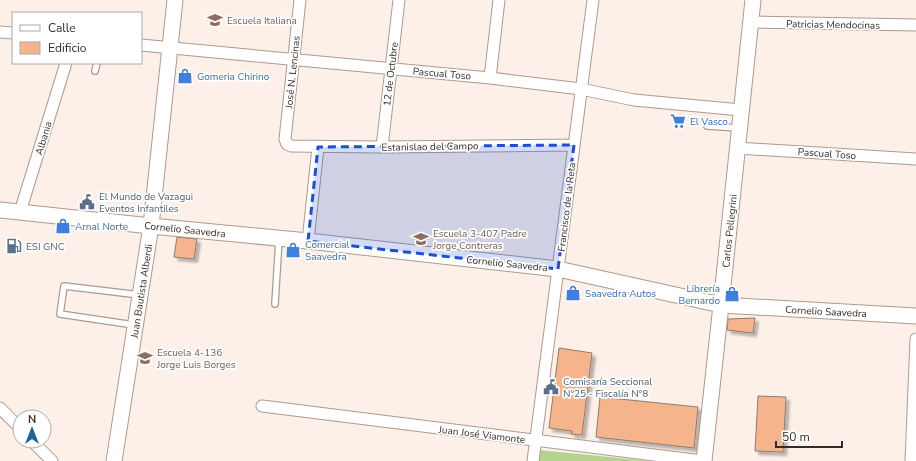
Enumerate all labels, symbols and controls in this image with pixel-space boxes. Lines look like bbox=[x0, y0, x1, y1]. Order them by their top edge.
school or university icon: Escuela Italiana bbox=[206, 11, 224, 29]
legend bbox=[12, 12, 142, 64]
place label: Escuela Italiana bbox=[227, 14, 297, 28]
street label: Patricias Mendocinas bbox=[786, 17, 880, 33]
text: Calle bbox=[48, 20, 76, 36]
street label: José N. Lencinas bbox=[282, 35, 304, 110]
text: Edificio bbox=[48, 40, 87, 56]
street label: 12 de Octubre bbox=[380, 41, 402, 107]
street label: Pascual Toso bbox=[412, 64, 472, 84]
shop icon: Gomeria Chirino bbox=[176, 67, 194, 85]
place label: Gomeria Chirino bbox=[197, 70, 270, 84]
supermarket icon: El Vasco bbox=[669, 112, 687, 130]
place label: El Vasco bbox=[690, 115, 728, 129]
street label: Albania bbox=[32, 120, 56, 157]
street label: Estanislao del Campo bbox=[381, 139, 479, 155]
street label: Pascual Toso bbox=[797, 145, 857, 163]
street label: Francisco de la Reta bbox=[555, 162, 579, 252]
place label: El Mundo de Vazagui Eventos Infantiles bbox=[99, 190, 193, 216]
public building icon: El Mundo de Vazagui Eventos Infantiles bbox=[78, 193, 96, 211]
street label: Carlos Pellegrini bbox=[719, 194, 741, 268]
shop icon: Arnal Norte bbox=[54, 217, 72, 235]
street label: Cornelio Saavedra bbox=[144, 219, 226, 241]
place label: Arnal Norte bbox=[75, 220, 128, 234]
place label: Escuela 3-407 Padre Jorge Contreras bbox=[432, 227, 527, 253]
school or university icon: Escuela 3-407 Padre Jorge Contreras bbox=[412, 230, 430, 248]
fuel station icon: ESI GNC bbox=[5, 237, 23, 255]
place label: Comercial Saavedra bbox=[305, 238, 350, 264]
place label: ESI GNC bbox=[26, 240, 65, 254]
shop icon: Comercial Saavedra bbox=[284, 241, 302, 259]
street label: Juan Bautista Alberdi bbox=[127, 243, 156, 340]
street label: Cornelio Saavedra bbox=[466, 253, 548, 275]
place label: Librería Bernardo bbox=[678, 282, 720, 308]
shop icon: Saavedra Autos bbox=[564, 284, 582, 302]
shop icon: Librería Bernardo bbox=[723, 285, 741, 303]
place label: Saavedra Autos bbox=[585, 287, 656, 301]
street label: Cornelio Saavedra bbox=[785, 303, 867, 321]
place label: Escuela 4-136 Jorge Luis Borges bbox=[156, 346, 236, 372]
school or university icon: Escuela 4-136 Jorge Luis Borges bbox=[136, 349, 154, 367]
place label: Comisaría Seccional N°25 - Fiscalía N°8 bbox=[563, 375, 652, 401]
public building icon: Comisaría Seccional N°25 - Fiscalía N°8 bbox=[542, 378, 560, 396]
north arrow bbox=[12, 409, 52, 449]
text: N bbox=[28, 412, 36, 427]
street label: Juan José Viamonte bbox=[437, 423, 526, 447]
scale bar bbox=[776, 423, 842, 449]
text: 50 m bbox=[782, 429, 810, 445]

